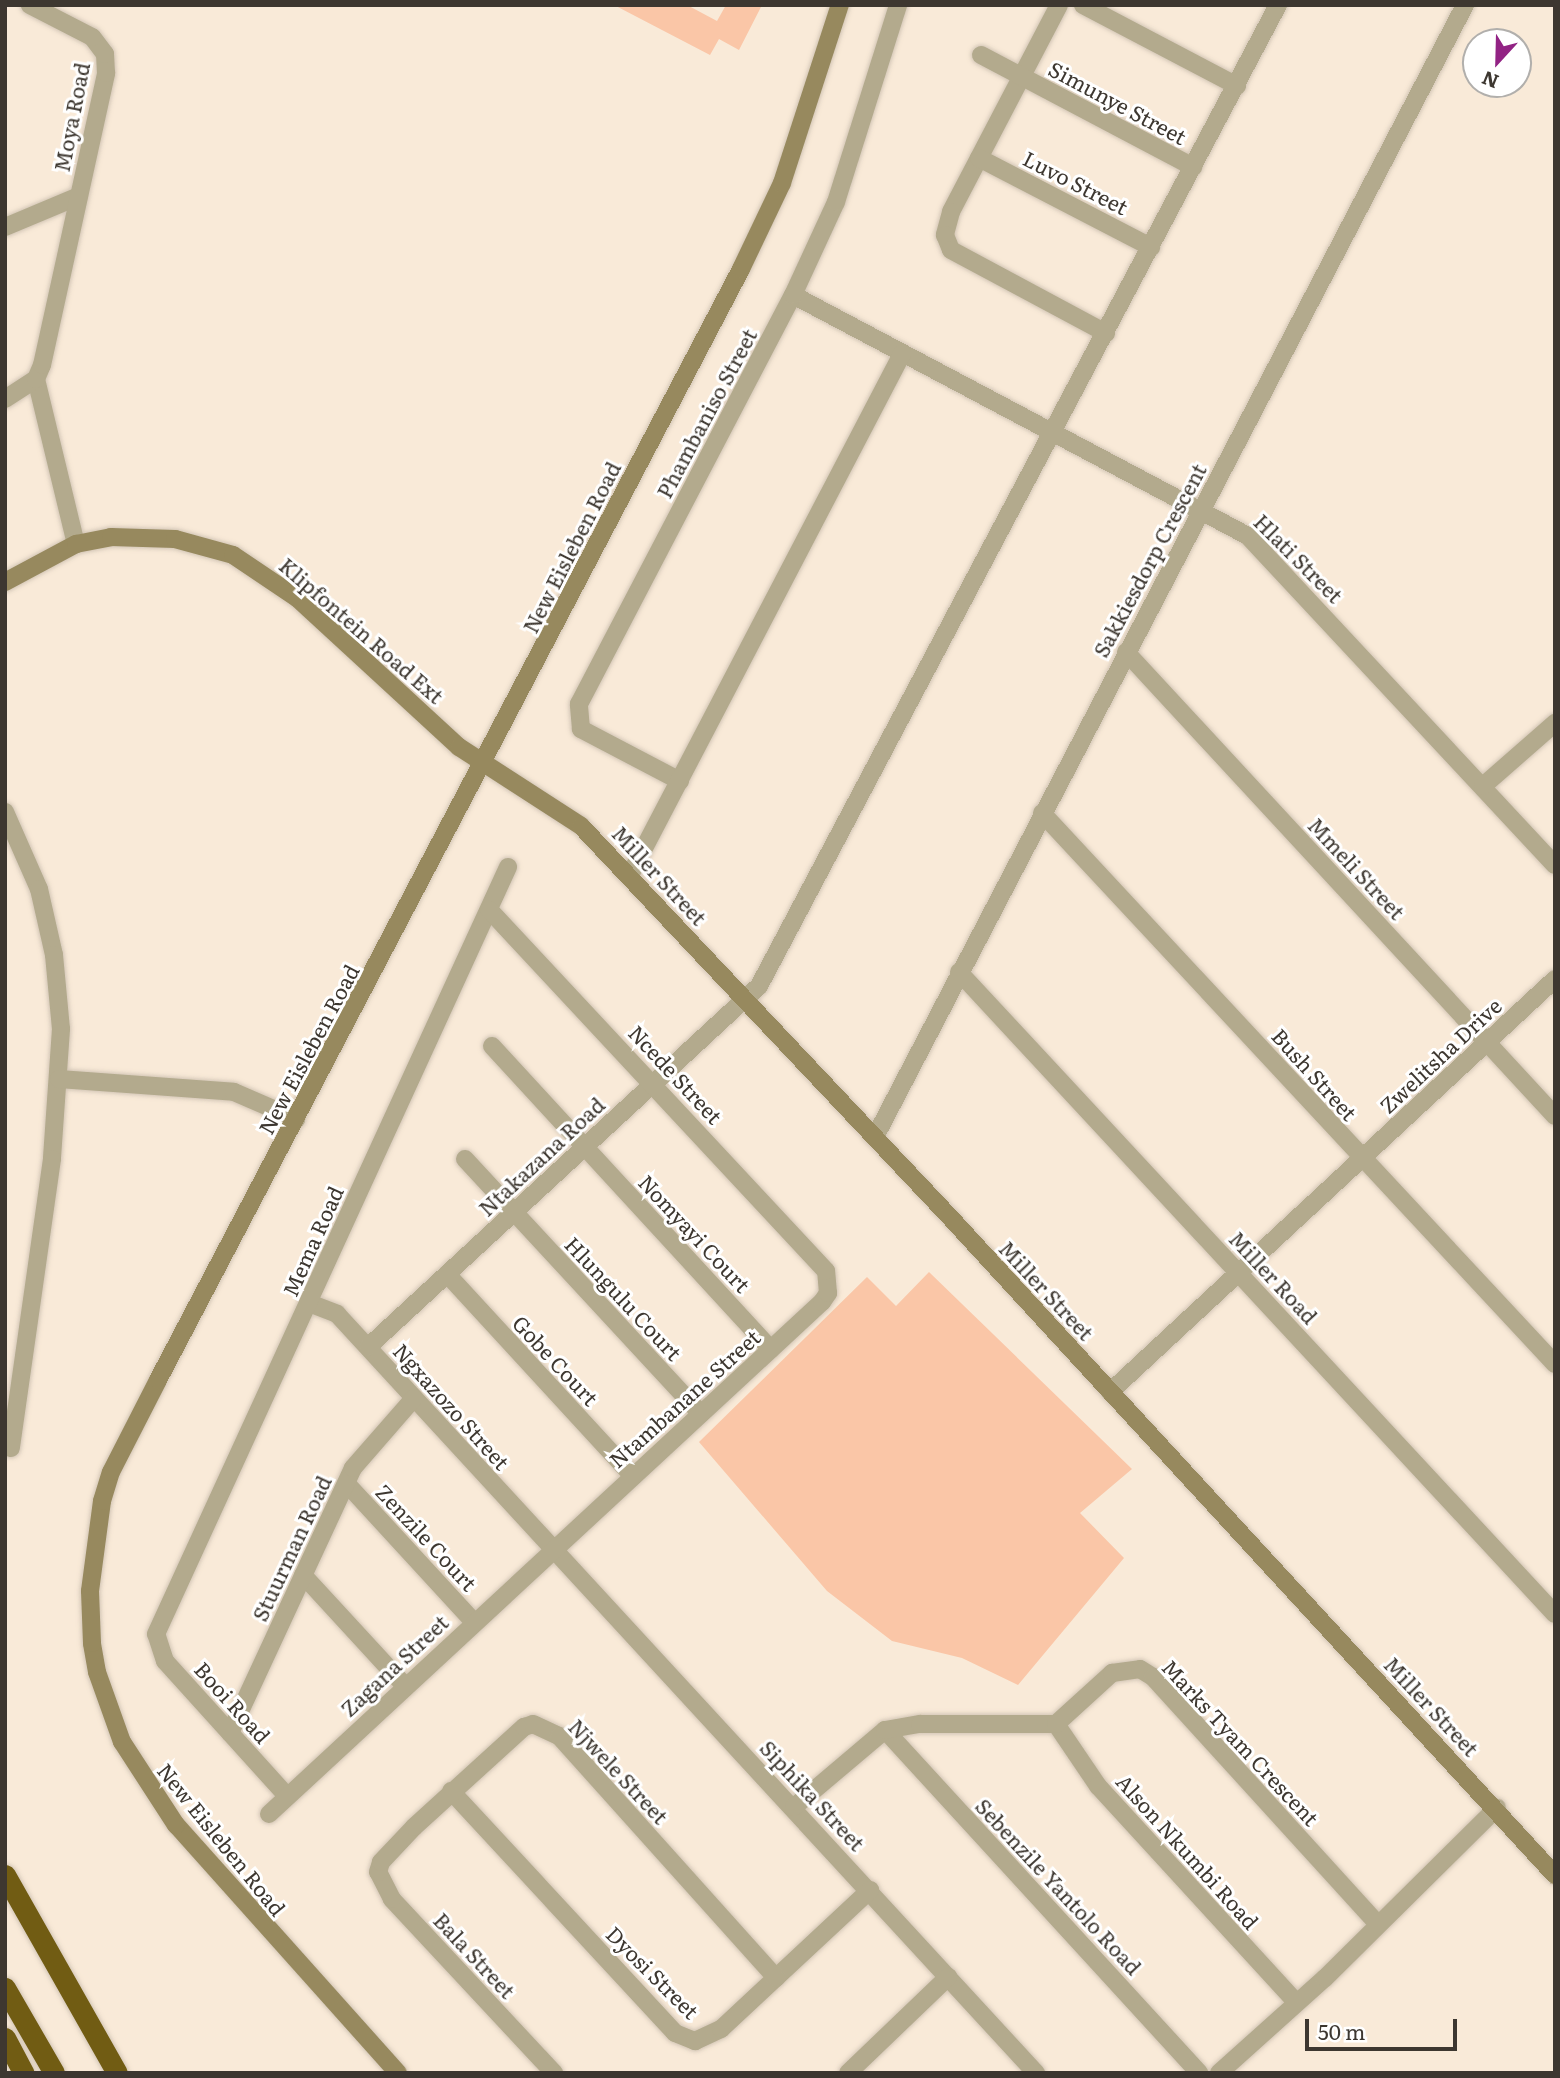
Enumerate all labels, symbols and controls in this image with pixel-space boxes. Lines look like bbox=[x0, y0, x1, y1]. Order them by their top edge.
north arrow bbox=[1462, 28, 1532, 98]
street label: Simunye Street bbox=[1045, 55, 1191, 149]
street label: Moya Road bbox=[48, 60, 94, 174]
text: N bbox=[1477, 65, 1503, 97]
street label: Luvo Street bbox=[1019, 145, 1133, 219]
street label: Phambaniso Street bbox=[651, 324, 761, 502]
street label: New Eisleben Road bbox=[517, 457, 625, 637]
street label: Sakkiesdorp Crescent bbox=[1087, 459, 1211, 661]
street label: Hlati Street bbox=[1249, 508, 1349, 608]
street label: Klipfontein Road Ext bbox=[275, 552, 449, 708]
street label: Mmeli Street bbox=[1304, 812, 1410, 924]
street label: Miller Street bbox=[608, 820, 712, 930]
street label: New Eisleben Road bbox=[253, 960, 363, 1138]
street label: Zwelitsha Drive bbox=[1374, 992, 1506, 1118]
street label: Ncede Street bbox=[624, 1019, 728, 1129]
street label: Bush Street bbox=[1267, 1023, 1363, 1125]
street label: Ntakazana Road bbox=[473, 1091, 609, 1221]
street label: Nomyayi Court bbox=[634, 1169, 756, 1297]
street label: Mema Road bbox=[276, 1182, 348, 1300]
street label: Miller Road bbox=[1225, 1225, 1323, 1329]
street label: Hlungulu Court bbox=[560, 1231, 688, 1365]
street label: Miller Street bbox=[995, 1235, 1099, 1345]
street label: Gobe Court bbox=[508, 1310, 604, 1410]
street label: Ntambanane Street bbox=[603, 1324, 765, 1472]
street label: Ngxazozo Street bbox=[389, 1338, 515, 1474]
street label: Stuurman Road bbox=[246, 1471, 336, 1625]
street label: Zenzile Court bbox=[371, 1479, 483, 1595]
street label: Zagana Street bbox=[335, 1609, 453, 1721]
street label: Miller Street bbox=[1380, 1651, 1484, 1761]
street label: Marks Tyam Crescent bbox=[1158, 1654, 1324, 1830]
street label: Booi Road bbox=[190, 1656, 276, 1748]
street label: Njwele Street bbox=[564, 1713, 674, 1829]
street label: Siphika Street bbox=[756, 1735, 870, 1855]
street label: New Eisleben Road bbox=[153, 1758, 291, 1920]
street label: Alson Nkumbi Road bbox=[1112, 1768, 1264, 1934]
street label: Sebenzile Yantolo Road bbox=[971, 1793, 1147, 1979]
street label: Bala Street bbox=[429, 1907, 521, 2003]
street label: Dyosi Street bbox=[602, 1921, 704, 2023]
scale bar bbox=[1308, 2004, 1460, 2048]
text: 50 m bbox=[1318, 2015, 1365, 2046]

